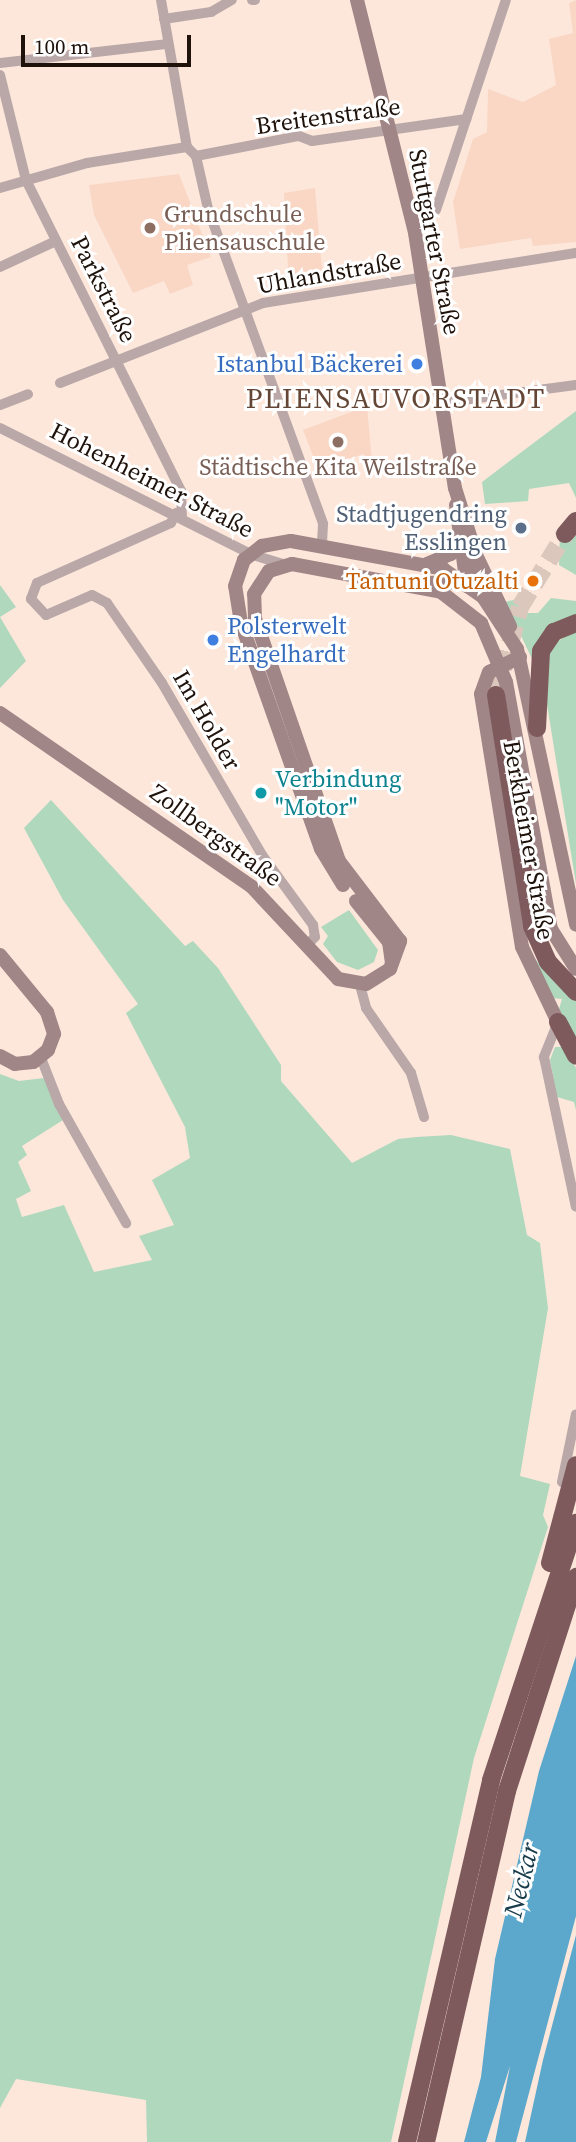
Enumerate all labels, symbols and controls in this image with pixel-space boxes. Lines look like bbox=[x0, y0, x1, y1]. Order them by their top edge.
scale bar bbox=[24, 21, 194, 65]
text: 100 m bbox=[34, 32, 89, 61]
street label: Breitenstraße bbox=[254, 92, 402, 140]
street label: Stuttgarter Straße bbox=[403, 147, 467, 337]
place label: Grundschule Pliensauschule bbox=[164, 200, 325, 256]
marker: Grundschule Pliensauschule bbox=[142, 220, 158, 236]
street label: Parkstraße bbox=[65, 231, 143, 347]
street label: Uhlandstraße bbox=[255, 246, 403, 300]
place label: Istanbul Bäckerei bbox=[216, 350, 403, 378]
marker: Istanbul Bäckerei bbox=[409, 356, 425, 372]
district label: PLIENSAUVORSTADT bbox=[248, 381, 544, 415]
street label: Hohenheimer Straße bbox=[45, 416, 259, 544]
marker: Städtische Kita Weilstraße bbox=[330, 434, 346, 450]
place label: Städtische Kita Weilstraße bbox=[199, 453, 477, 481]
place label: Stadtjugendring Esslingen bbox=[336, 500, 507, 556]
marker: Stadtjugendring Esslingen bbox=[513, 520, 529, 536]
place label: Tantuni Otuzalti bbox=[346, 567, 519, 595]
marker: Tantuni Otuzalti bbox=[525, 573, 541, 589]
place label: Polsterwelt Engelhardt bbox=[227, 612, 346, 668]
marker: Polsterwelt Engelhardt bbox=[205, 632, 221, 648]
street label: Im Holder bbox=[167, 665, 247, 775]
street label: Berkheimer Straße bbox=[497, 738, 561, 942]
place label: Verbindung "Motor" bbox=[275, 765, 401, 821]
street label: Zollbergstraße bbox=[145, 778, 287, 892]
marker: Verbindung "Motor" bbox=[253, 785, 269, 801]
water label: Neckar bbox=[498, 1840, 546, 1920]

